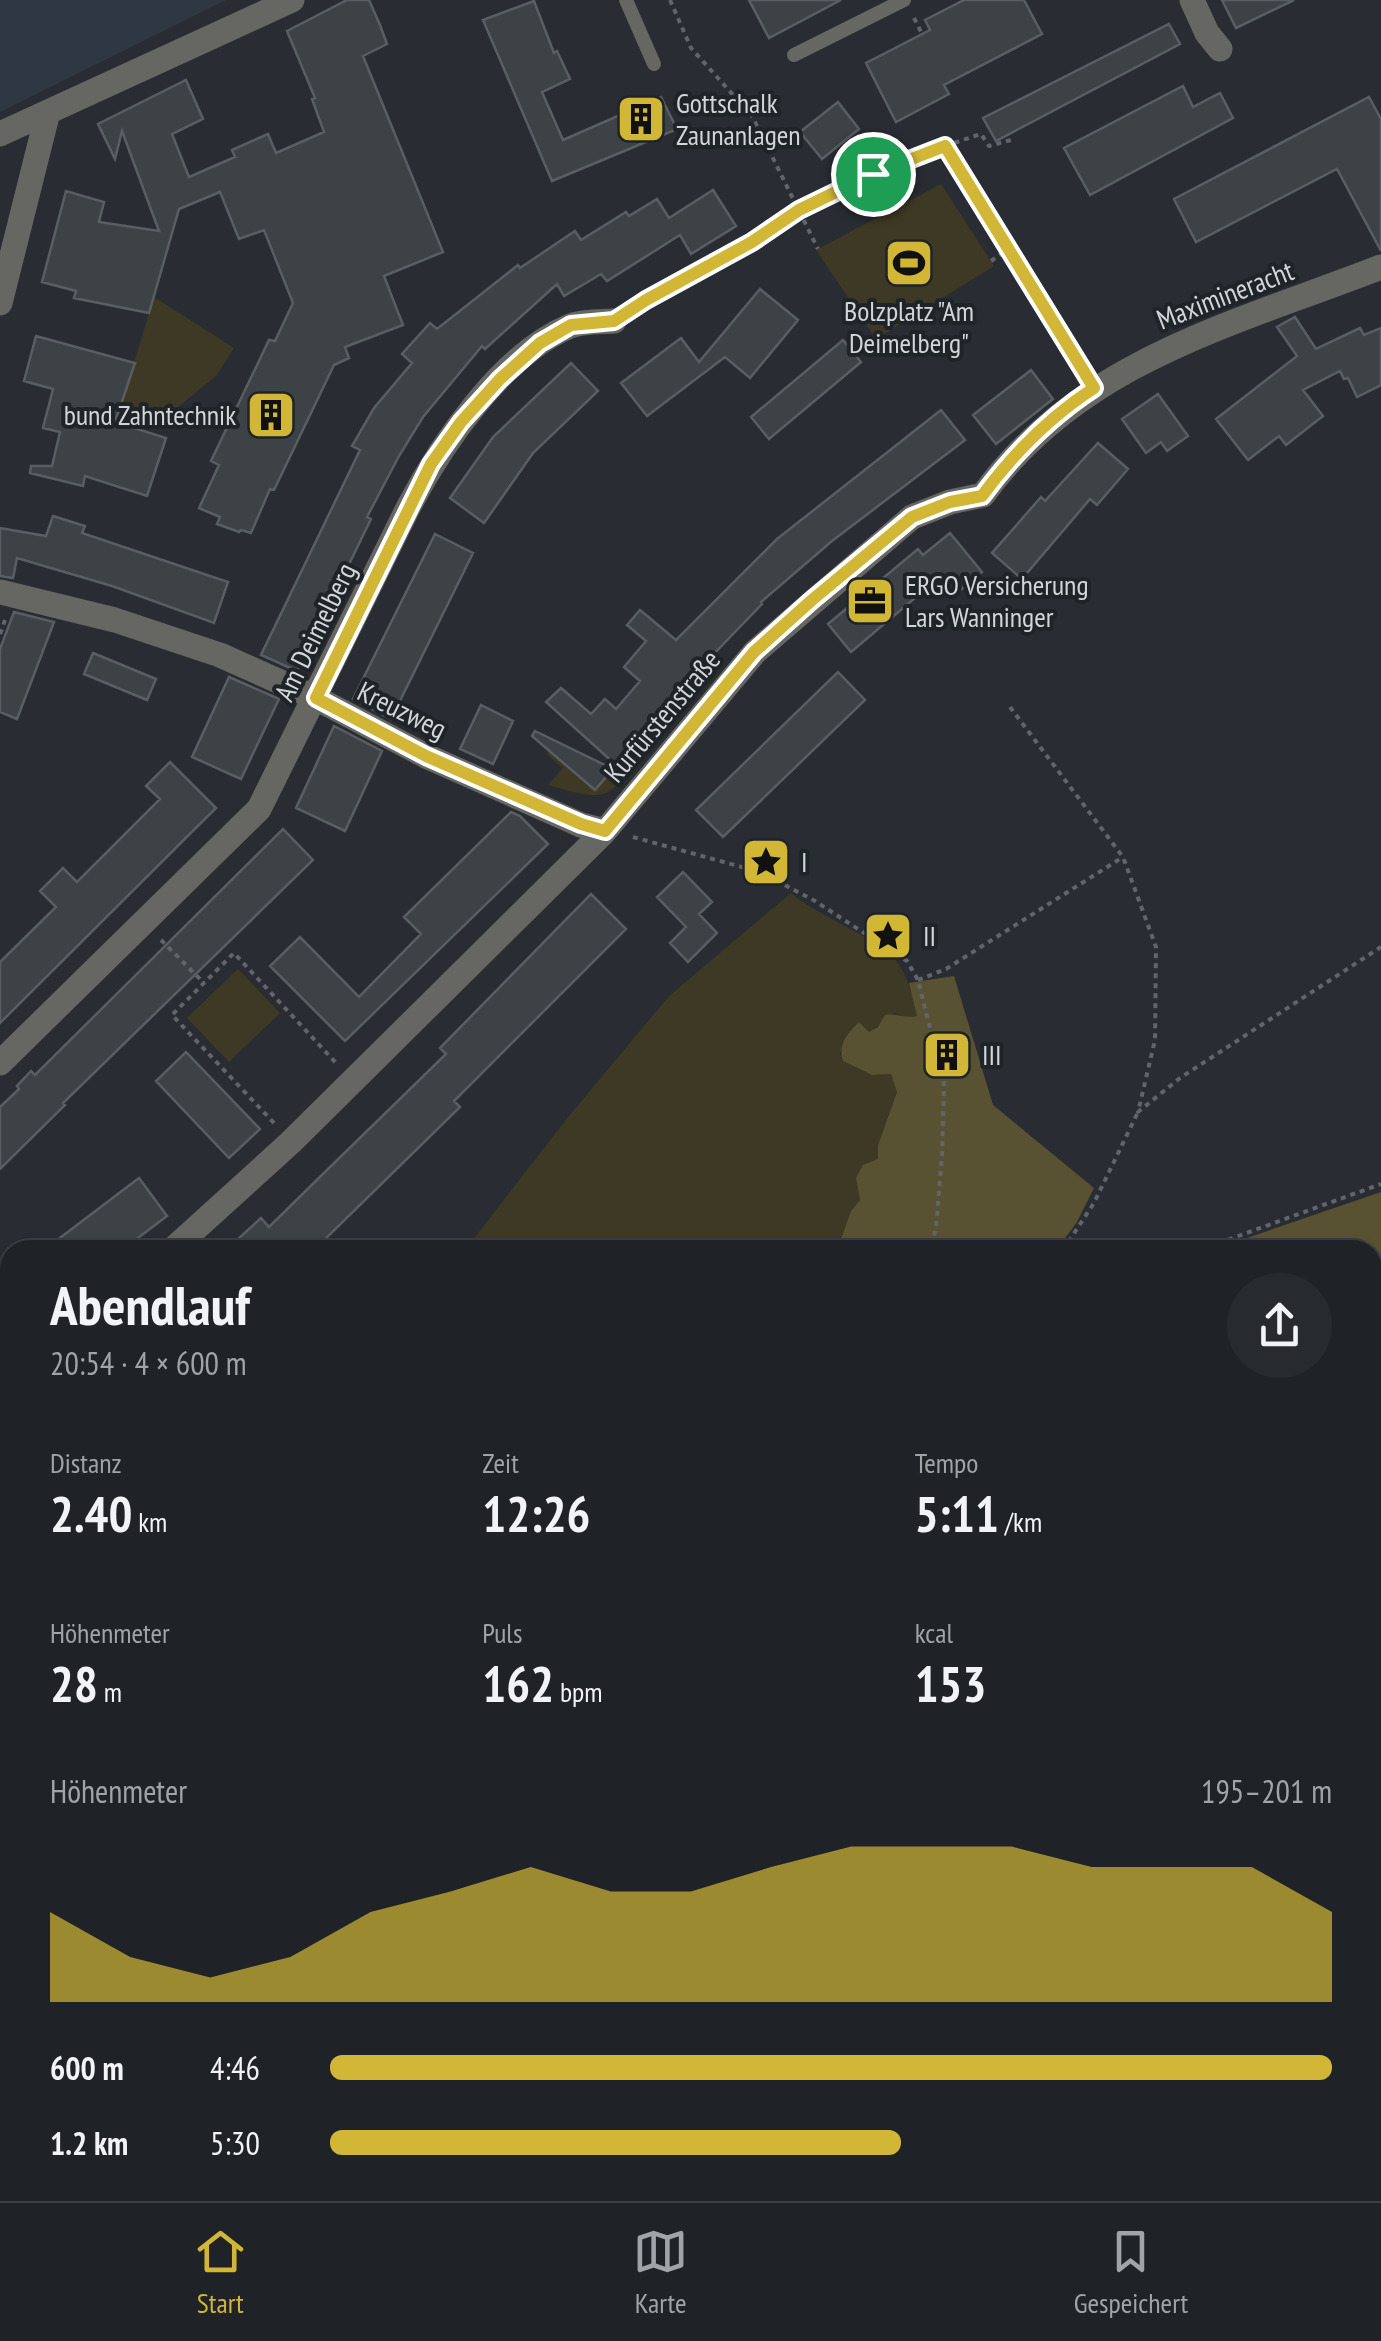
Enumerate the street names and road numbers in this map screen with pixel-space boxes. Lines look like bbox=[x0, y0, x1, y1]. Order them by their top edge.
street label: Maximineracht bbox=[1151, 251, 1299, 338]
street label: Am Deimelberg bbox=[265, 556, 364, 707]
street label: Kurfürstenstraße bbox=[595, 642, 728, 790]
street label: Kreuzweg bbox=[352, 672, 453, 747]

